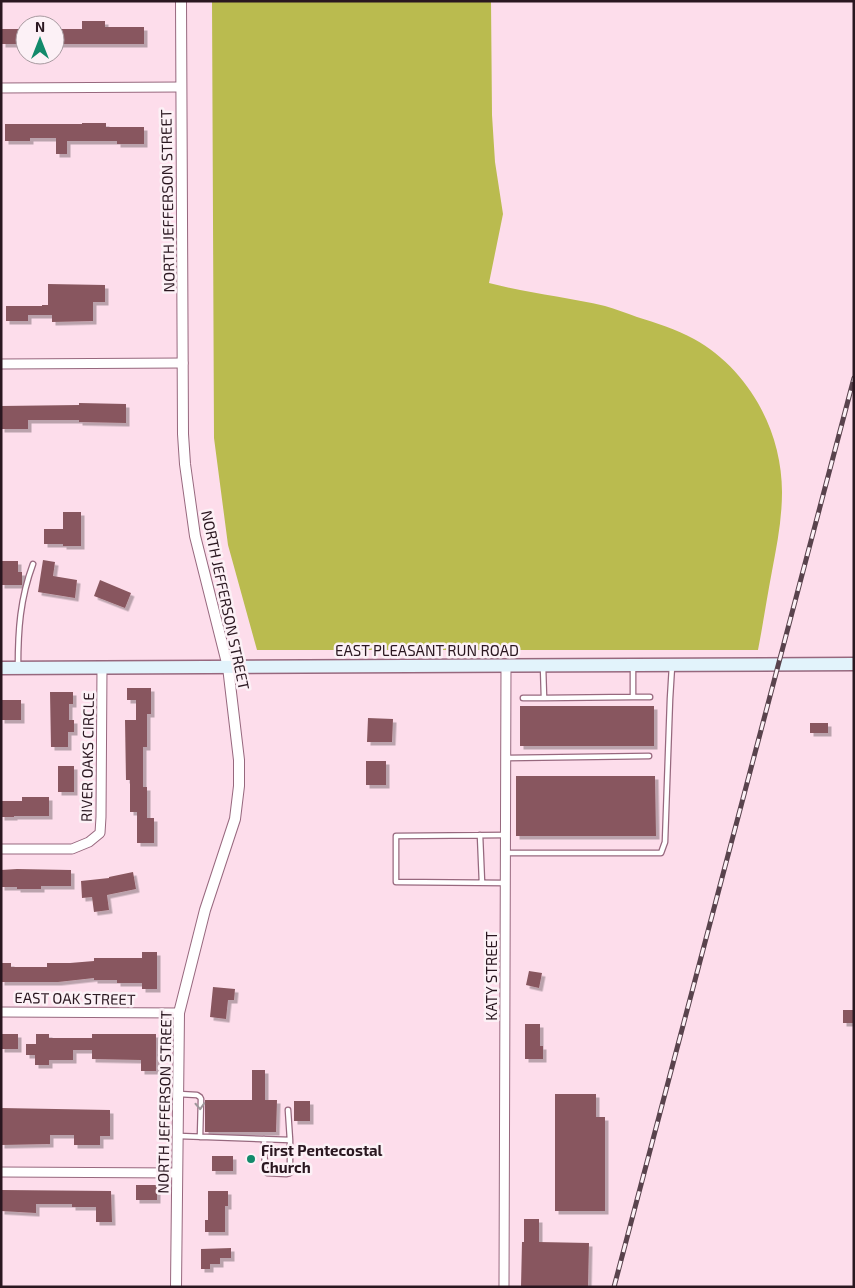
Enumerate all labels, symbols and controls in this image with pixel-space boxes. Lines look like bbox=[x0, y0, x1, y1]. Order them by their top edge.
north arrow bbox=[15, 15, 65, 65]
text: N bbox=[35, 18, 45, 35]
street label: NORTH JEFFERSON STREET bbox=[156, 109, 178, 293]
street label: NORTH JEFFERSON STREET bbox=[198, 509, 254, 692]
street label: EAST PLEASANT RUN ROAD bbox=[335, 641, 519, 659]
street label: RIVER OAKS CIRCLE bbox=[77, 692, 97, 822]
street label: KATY STREET bbox=[482, 931, 500, 1021]
street label: EAST OAK STREET bbox=[14, 988, 136, 1008]
street label: NORTH JEFFERSON STREET bbox=[153, 1010, 175, 1194]
one-way arrow bbox=[195, 1102, 206, 1110]
place label: First Pentecostal Church bbox=[261, 1141, 383, 1176]
marker: First Pentecostal Church bbox=[245, 1153, 257, 1165]

